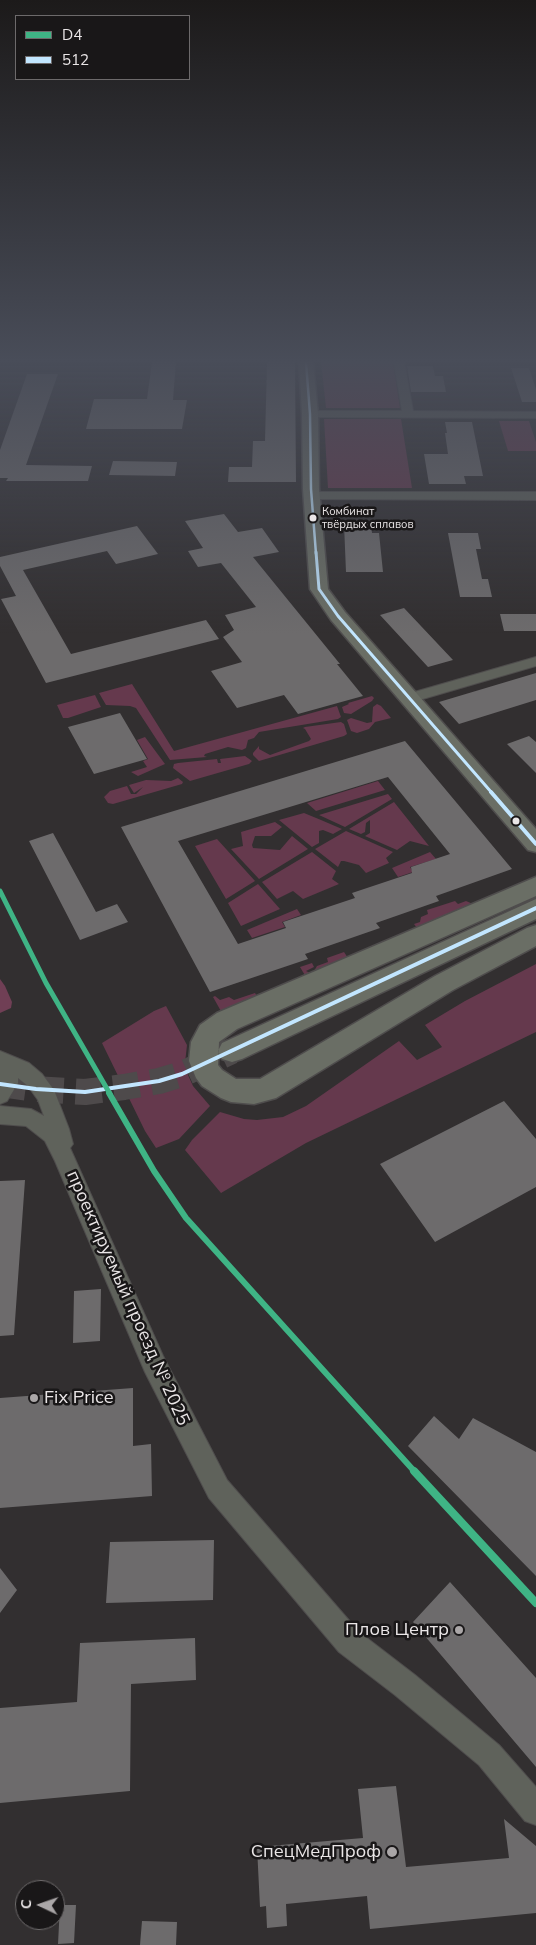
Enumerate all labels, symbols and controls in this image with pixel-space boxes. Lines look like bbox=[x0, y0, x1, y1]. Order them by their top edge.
legend bbox=[15, 15, 190, 80]
text: D4 bbox=[62, 25, 82, 44]
text: 512 bbox=[62, 50, 89, 69]
place label: Комбинат твёрдых сплавов bbox=[322, 505, 414, 531]
marker: Комбинат твёрдых сплавов bbox=[308, 513, 318, 523]
unlabelled marker bbox=[511, 816, 521, 826]
street label: проектируемый проезд № 2025 bbox=[62, 1167, 194, 1429]
place label: Fix Price bbox=[44, 1387, 114, 1409]
marker: Fix Price bbox=[28, 1392, 40, 1404]
place label: Плов Центр bbox=[345, 1619, 449, 1641]
marker: Плов Центр bbox=[453, 1624, 465, 1636]
place label: СпецМедПроф bbox=[251, 1841, 381, 1863]
marker: СпецМедПроф bbox=[385, 1845, 399, 1859]
north arrow bbox=[15, 1880, 65, 1930]
text: С bbox=[17, 1899, 35, 1910]

